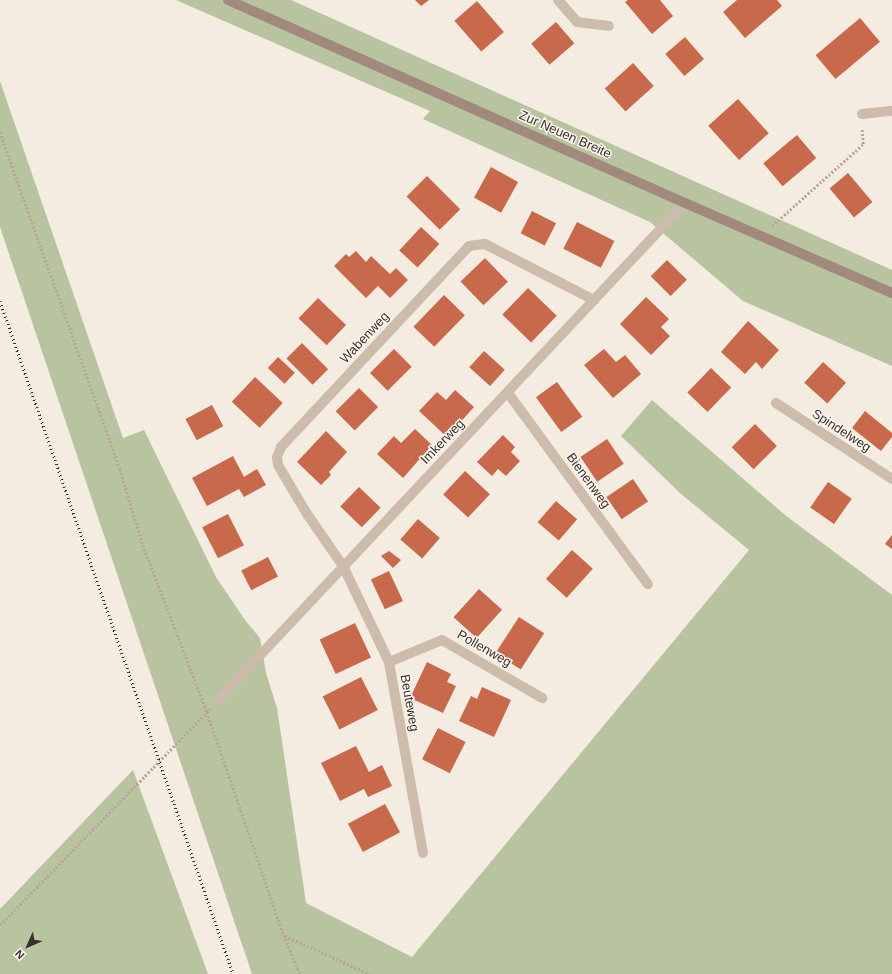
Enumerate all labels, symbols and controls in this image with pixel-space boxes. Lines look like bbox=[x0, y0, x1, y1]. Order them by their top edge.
street label: Zur Neuen Breite bbox=[517, 108, 613, 162]
street label: Wabenweg bbox=[337, 309, 393, 367]
street label: Spindelweg bbox=[809, 406, 873, 456]
street label: Imkerweg bbox=[418, 416, 468, 468]
street label: Bienenweg bbox=[563, 450, 613, 512]
street label: Pollenweg bbox=[454, 627, 514, 671]
street label: Beuteweg bbox=[396, 673, 422, 733]
north arrow bbox=[8, 926, 48, 966]
text: N bbox=[12, 947, 27, 962]

